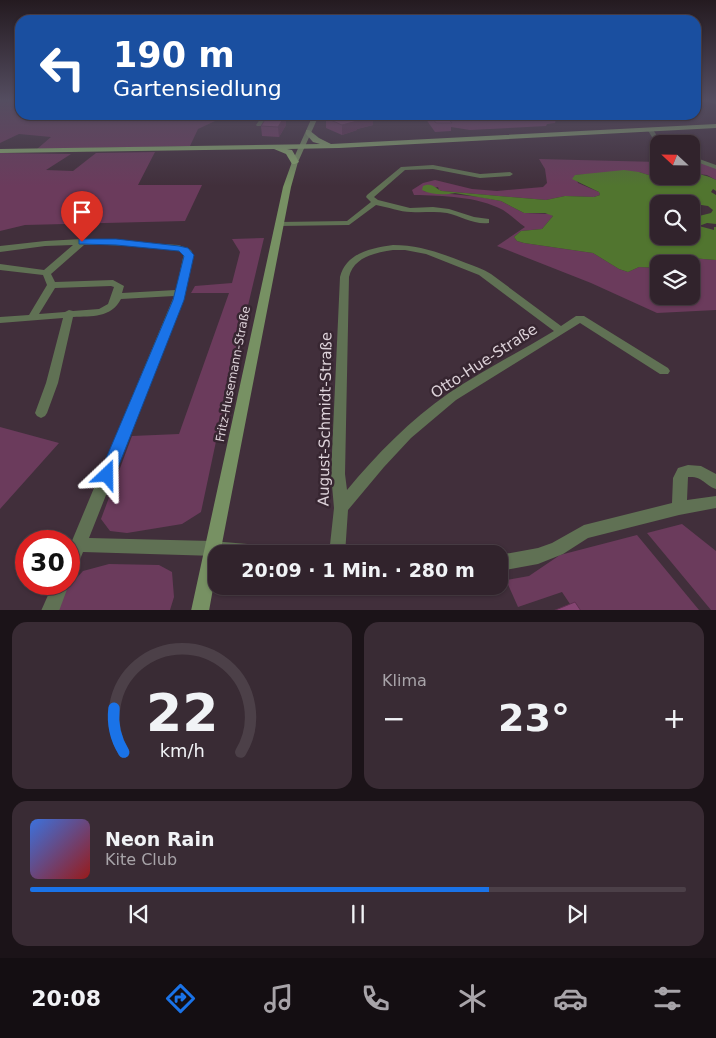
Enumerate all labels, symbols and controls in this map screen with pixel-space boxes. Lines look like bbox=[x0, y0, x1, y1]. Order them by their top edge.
icon: left bbox=[30, 35, 95, 100]
text: 190 m bbox=[113, 35, 235, 75]
text: Gartensiedlung bbox=[113, 76, 282, 101]
north arrow bbox=[650, 135, 700, 185]
map controls bbox=[650, 135, 700, 305]
pin bbox=[61, 191, 103, 242]
button: search bbox=[650, 195, 700, 245]
icon: arrive bbox=[68, 198, 96, 226]
button: layers bbox=[650, 255, 700, 305]
street label: Fritz-Husemann-Straße bbox=[213, 305, 253, 443]
street label: Otto-Hue-Straße bbox=[427, 320, 541, 402]
street label: August-Schmidt-Straße bbox=[314, 332, 336, 506]
position arrow bbox=[80, 448, 132, 500]
speed limit sign: 30 bbox=[15, 530, 80, 595]
text: 20:09 · 1 Min. · 280 m bbox=[241, 559, 475, 581]
text: Klima bbox=[382, 671, 427, 690]
text: 22 bbox=[146, 683, 218, 743]
text: 23° bbox=[498, 696, 570, 740]
text: − bbox=[382, 702, 405, 735]
text: + bbox=[663, 702, 686, 735]
text: km/h bbox=[159, 740, 205, 761]
text: Neon Rain bbox=[105, 828, 214, 850]
text: Kite Club bbox=[105, 850, 177, 869]
icon: previous bbox=[125, 900, 153, 928]
icon: pause bbox=[344, 900, 372, 928]
icon: next bbox=[563, 900, 591, 928]
icon: directions bbox=[163, 981, 198, 1016]
icon: music bbox=[261, 981, 296, 1016]
icon: phone bbox=[358, 981, 393, 1016]
icon: climate bbox=[455, 981, 490, 1016]
icon: car bbox=[553, 981, 588, 1016]
icon: filters bbox=[650, 981, 685, 1016]
text: 20:08 bbox=[31, 986, 101, 1011]

